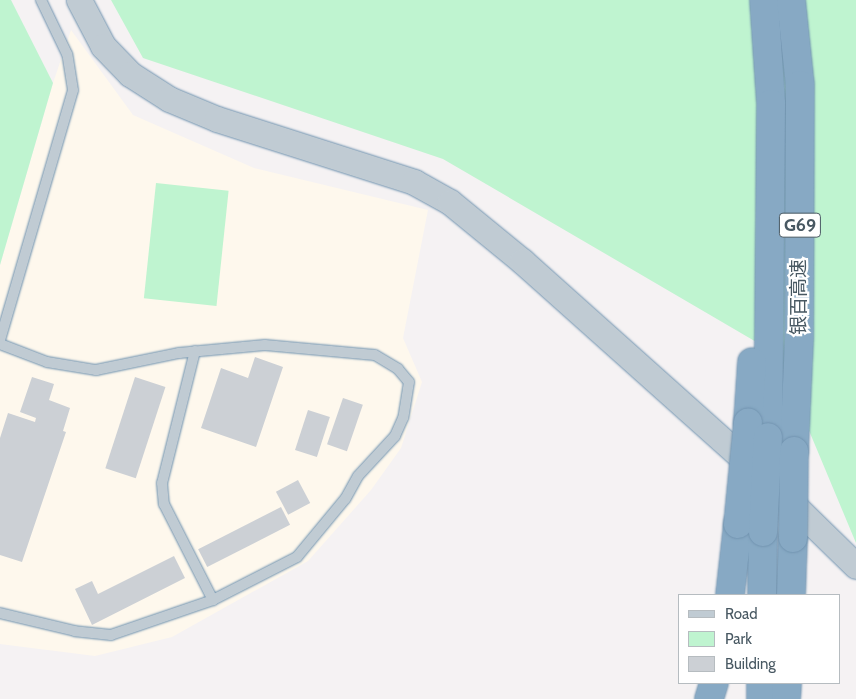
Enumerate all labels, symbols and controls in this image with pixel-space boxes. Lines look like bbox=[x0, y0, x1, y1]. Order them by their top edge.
road number: G69 bbox=[779, 210, 821, 240]
street label: 银百高速 bbox=[788, 259, 810, 335]
legend bbox=[678, 594, 841, 684]
text: Road bbox=[725, 605, 758, 623]
text: Park bbox=[725, 630, 752, 648]
text: Building bbox=[725, 655, 776, 673]

